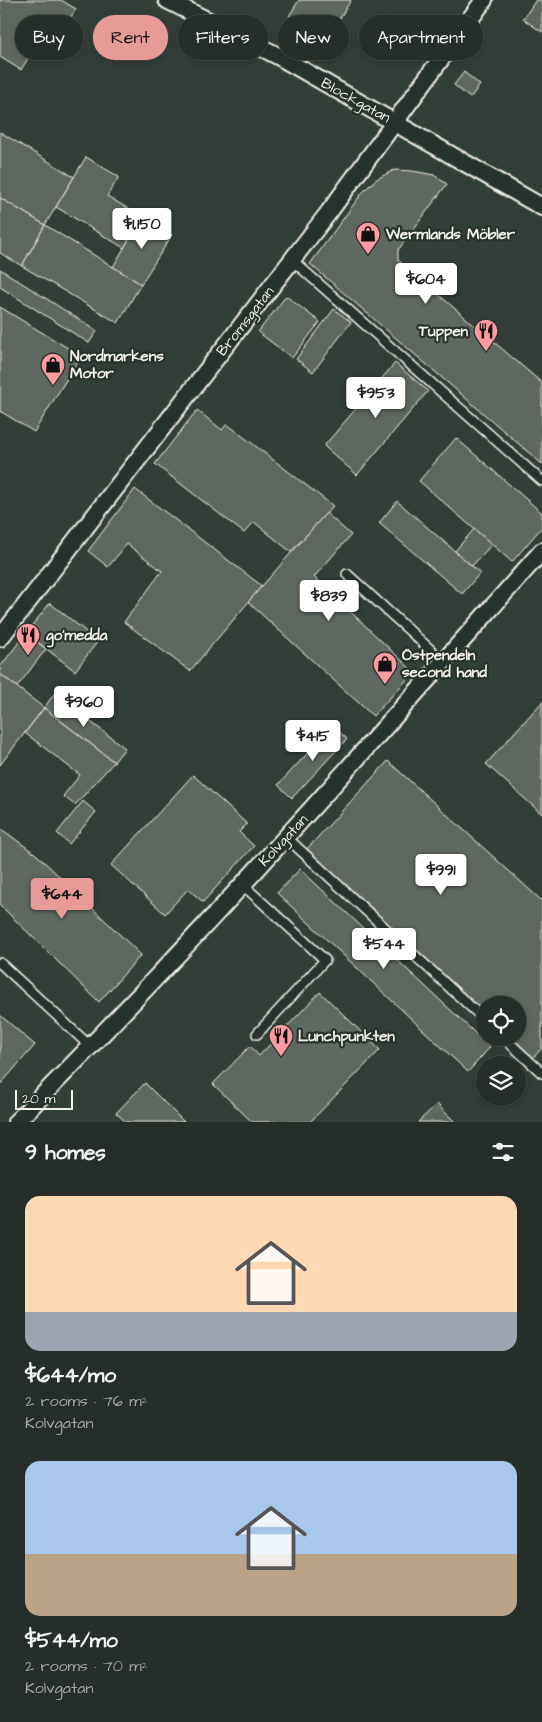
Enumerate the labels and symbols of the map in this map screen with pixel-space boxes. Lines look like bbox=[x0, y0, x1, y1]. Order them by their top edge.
street label: Blockgatan bbox=[317, 73, 395, 129]
pin: $1,150 bbox=[101, 208, 183, 250]
shop icon: Wermlands Möbler bbox=[355, 221, 381, 255]
place label: Wermlands Möbler bbox=[385, 224, 516, 245]
pin: $604 bbox=[396, 262, 456, 305]
street label: Bromsgatan bbox=[212, 282, 280, 361]
restaurant icon: Tuppen bbox=[473, 318, 499, 352]
place label: Tuppen bbox=[418, 321, 468, 342]
place label: Nordmarkens Motor bbox=[70, 346, 164, 384]
shop icon: Nordmarkens Motor bbox=[40, 352, 66, 386]
pin: $953 bbox=[346, 376, 406, 419]
pin: $839 bbox=[299, 580, 359, 622]
restaurant icon: go'medda bbox=[15, 622, 41, 656]
place label: go'medda bbox=[46, 625, 108, 648]
place label: Östpendeln second hand bbox=[402, 645, 487, 683]
shop icon: Östpendeln second hand bbox=[372, 651, 398, 685]
pin: $960 bbox=[54, 686, 114, 728]
pin: $415 bbox=[283, 720, 343, 762]
street label: Kolvgatan bbox=[254, 809, 314, 872]
pin: $991 bbox=[411, 854, 471, 896]
pin: $644 bbox=[32, 878, 92, 920]
pin: $544 bbox=[354, 928, 414, 970]
restaurant icon: Lunchpunkten bbox=[268, 1023, 294, 1057]
place label: Lunchpunkten bbox=[298, 1026, 395, 1047]
scale bar bbox=[15, 1087, 72, 1110]

